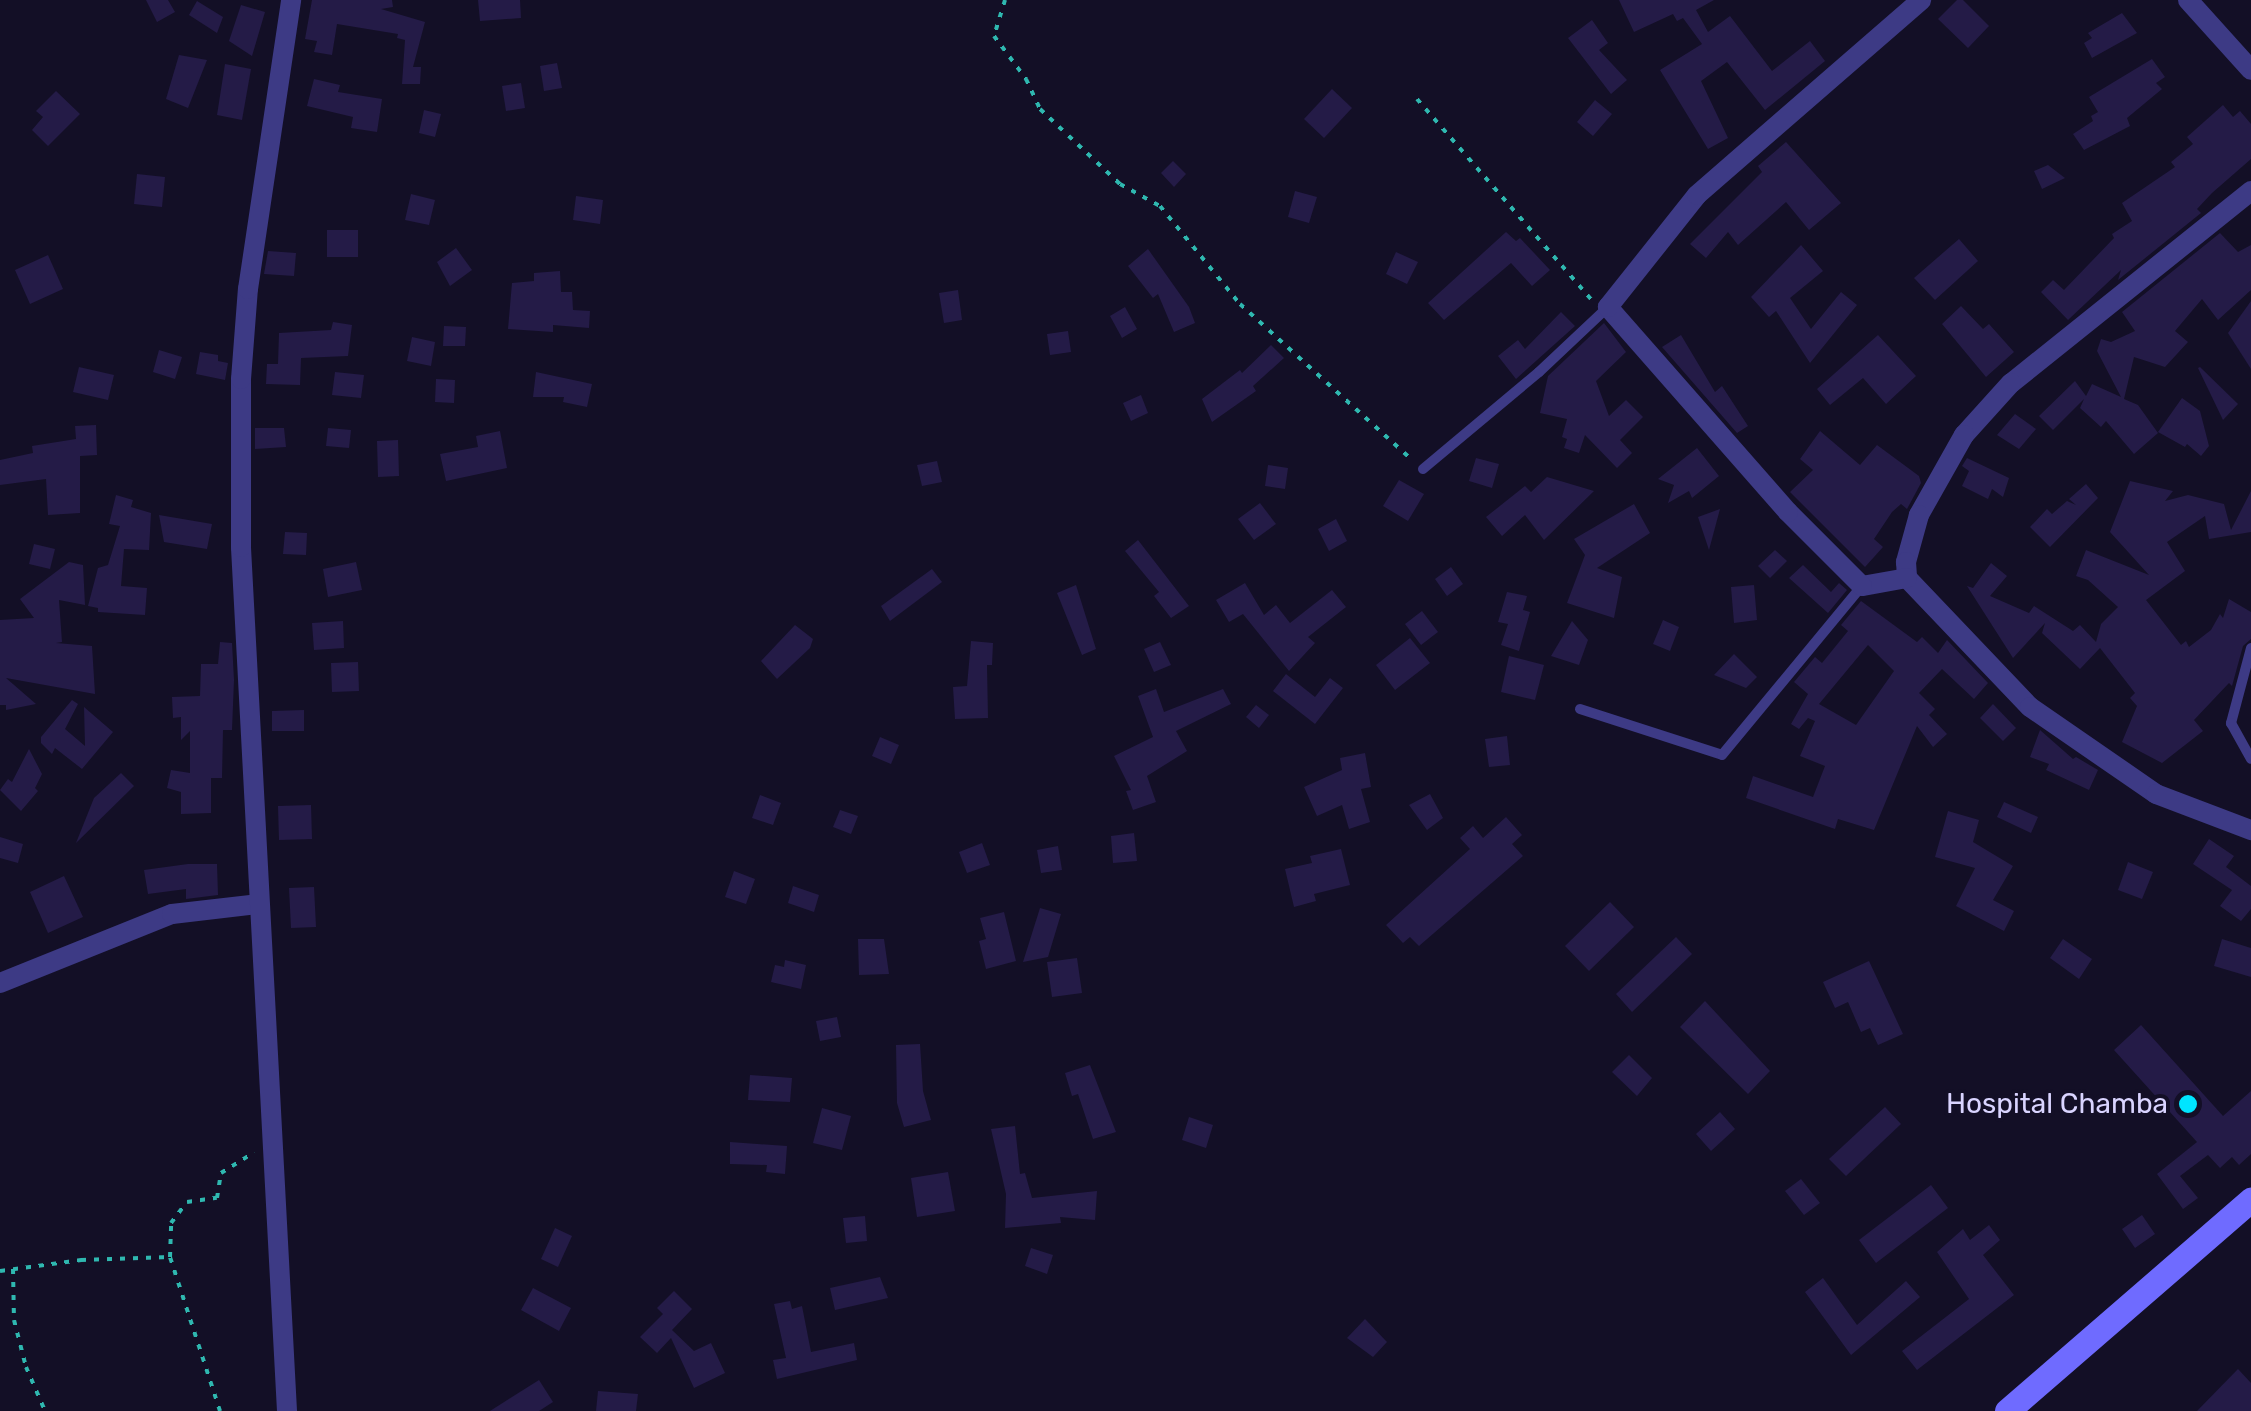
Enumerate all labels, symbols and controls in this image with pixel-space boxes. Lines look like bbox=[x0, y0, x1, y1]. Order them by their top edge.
place label: Hospital Chamba bbox=[1946, 1087, 2168, 1121]
marker: Hospital Chamba bbox=[2177, 1093, 2199, 1115]

